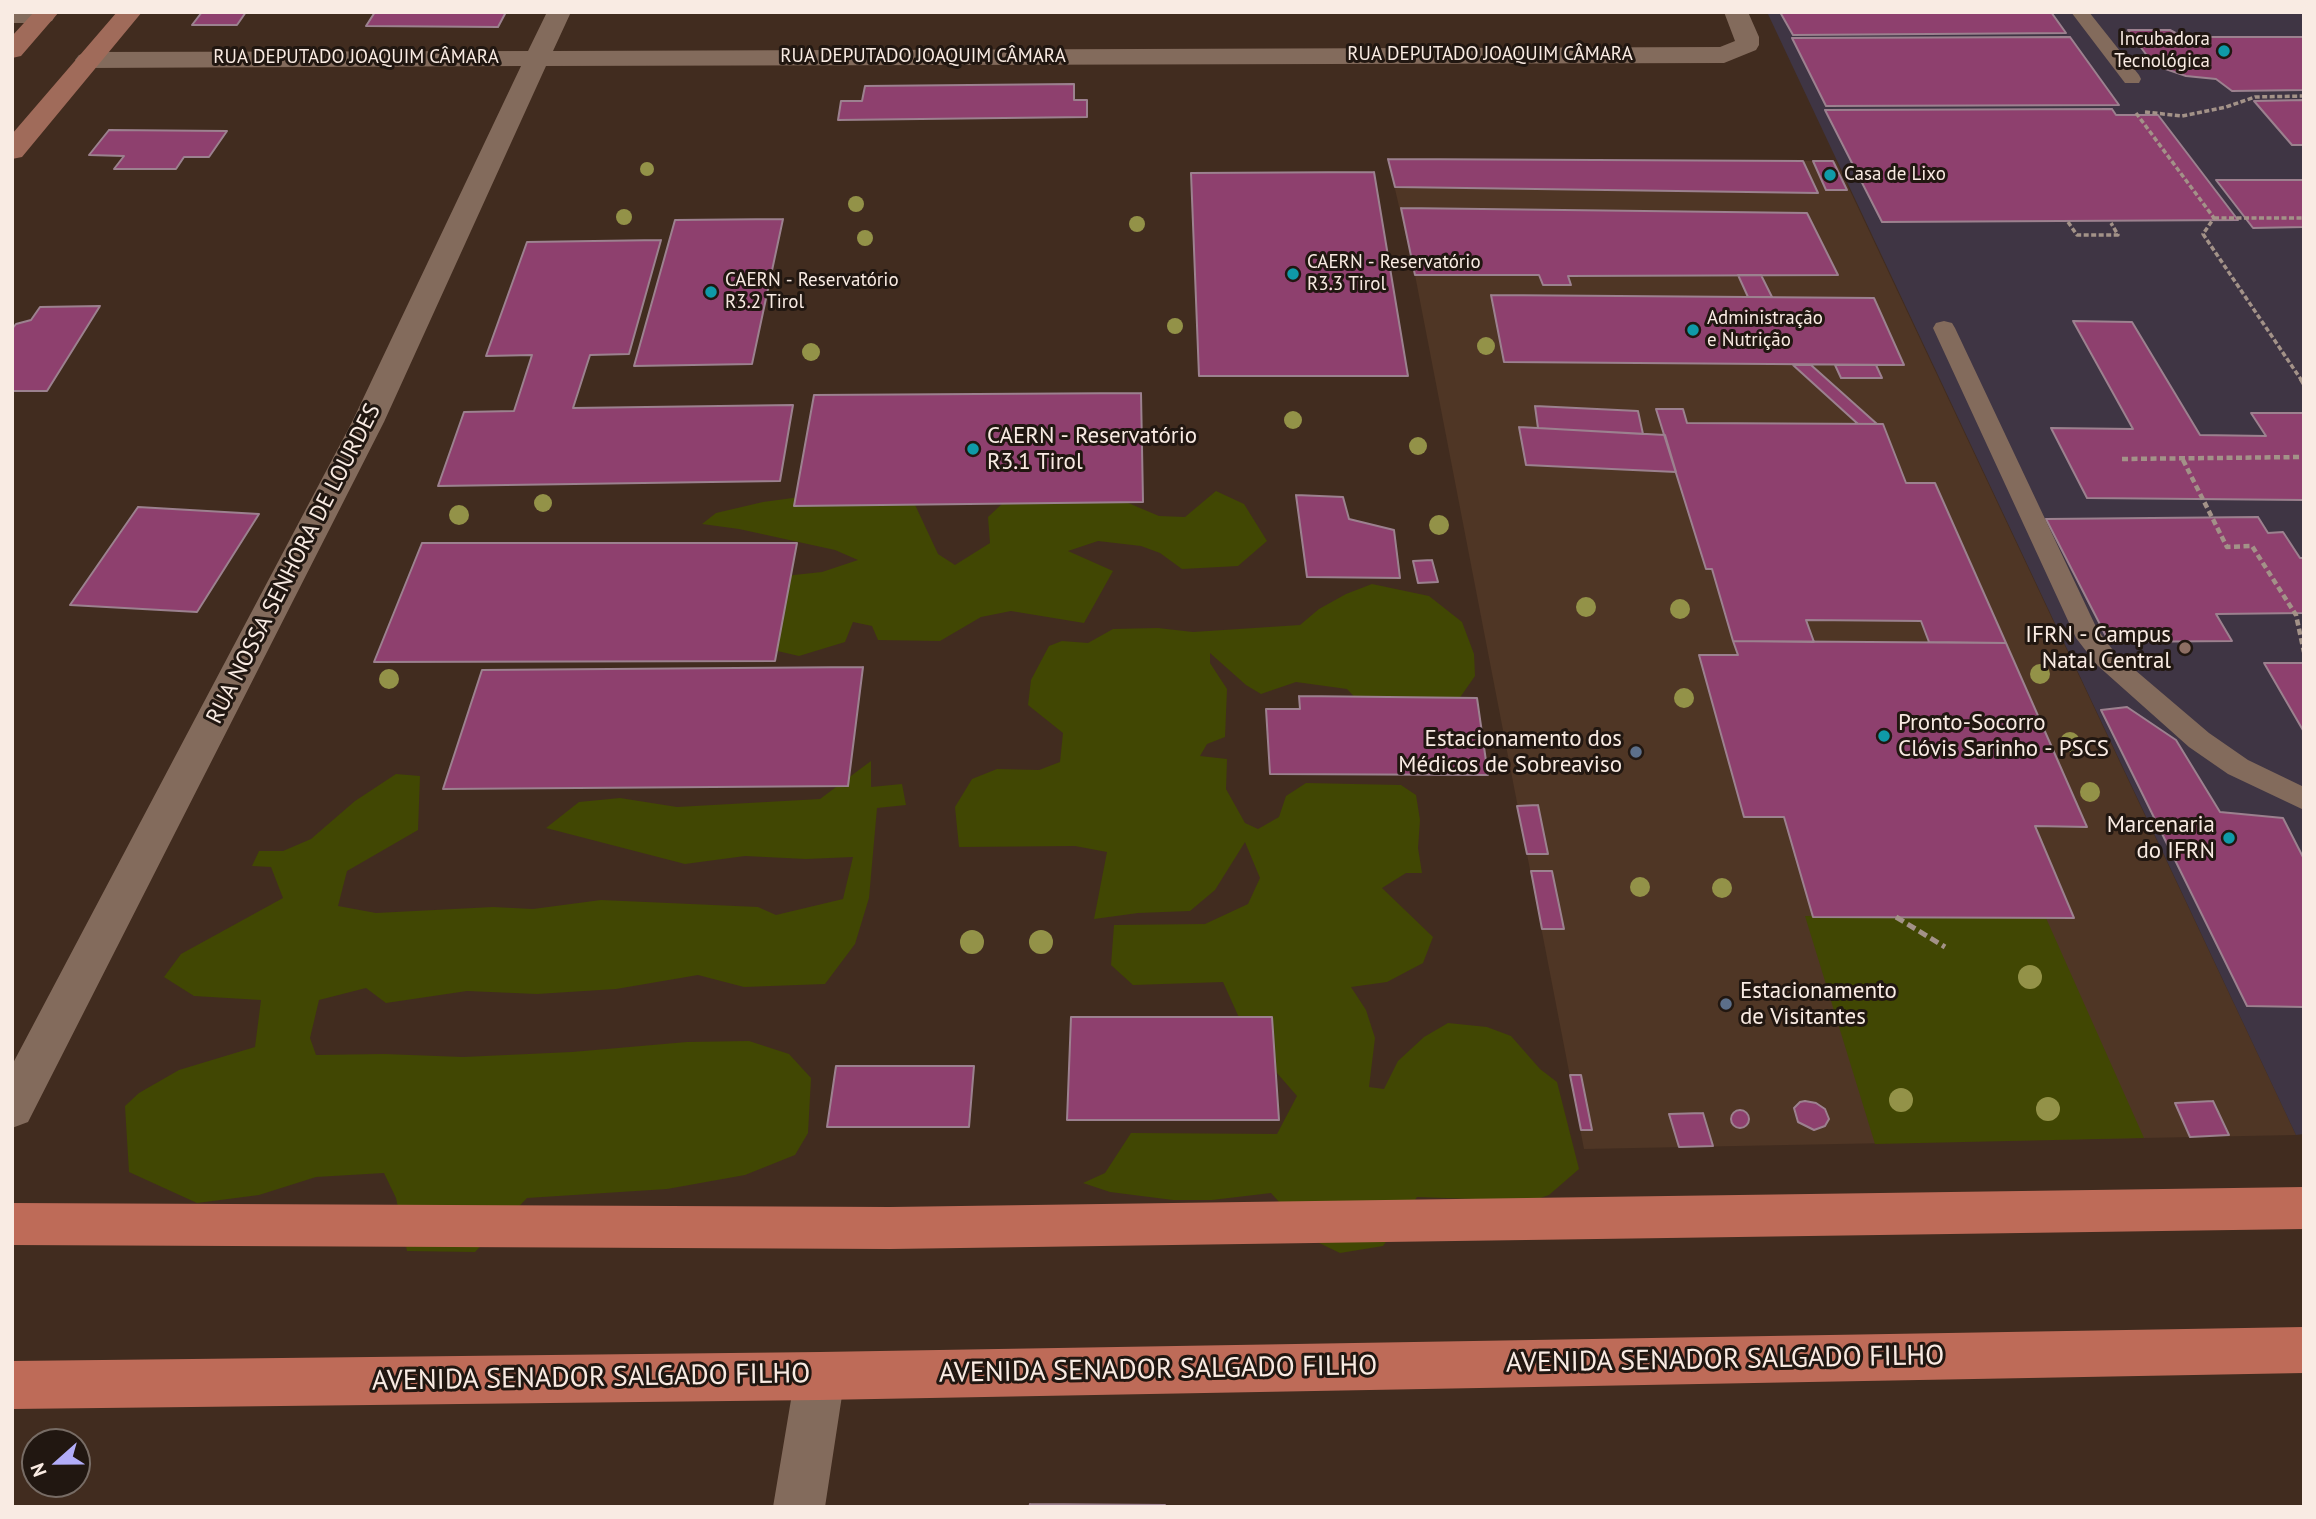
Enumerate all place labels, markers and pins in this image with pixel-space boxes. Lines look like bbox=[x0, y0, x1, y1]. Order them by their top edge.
place label: Incubadora Tecnológica bbox=[2114, 29, 2210, 73]
marker: Incubadora Tecnológica bbox=[2216, 43, 2232, 59]
place label: Casa de Lixo bbox=[1844, 164, 1946, 186]
marker: Casa de Lixo bbox=[1822, 167, 1838, 183]
place label: CAERN - Reservatório R3.3 Tirol bbox=[1307, 252, 1481, 296]
marker: CAERN - Reservatório R3.3 Tirol bbox=[1285, 266, 1301, 282]
place label: CAERN - Reservatório R3.2 Tirol bbox=[725, 270, 899, 314]
marker: CAERN - Reservatório R3.2 Tirol bbox=[703, 284, 719, 300]
place label: Administração e Nutrição bbox=[1707, 308, 1823, 352]
marker: Administração e Nutrição bbox=[1685, 322, 1701, 338]
place label: CAERN - Reservatório R3.1 Tirol bbox=[987, 422, 1197, 476]
marker: CAERN - Reservatório R3.1 Tirol bbox=[965, 441, 981, 457]
place label: IFRN - Campus Natal Central bbox=[2025, 621, 2171, 675]
marker: IFRN - Campus Natal Central bbox=[2177, 640, 2193, 656]
place label: Pronto-Socorro Clóvis Sarinho - PSCS bbox=[1898, 709, 2109, 763]
place label: Estacionamento dos Médicos de Sobreaviso bbox=[1398, 725, 1622, 779]
marker: Pronto-Socorro Clóvis Sarinho - PSCS bbox=[1876, 728, 1892, 744]
marker: Estacionamento dos Médicos de Sobreaviso bbox=[1628, 744, 1644, 760]
place label: Marcenaria do IFRN bbox=[2107, 811, 2215, 865]
marker: Marcenaria do IFRN bbox=[2221, 830, 2237, 846]
place label: Estacionamento de Visitantes bbox=[1740, 977, 1897, 1031]
marker: Estacionamento de Visitantes bbox=[1718, 996, 1734, 1012]

